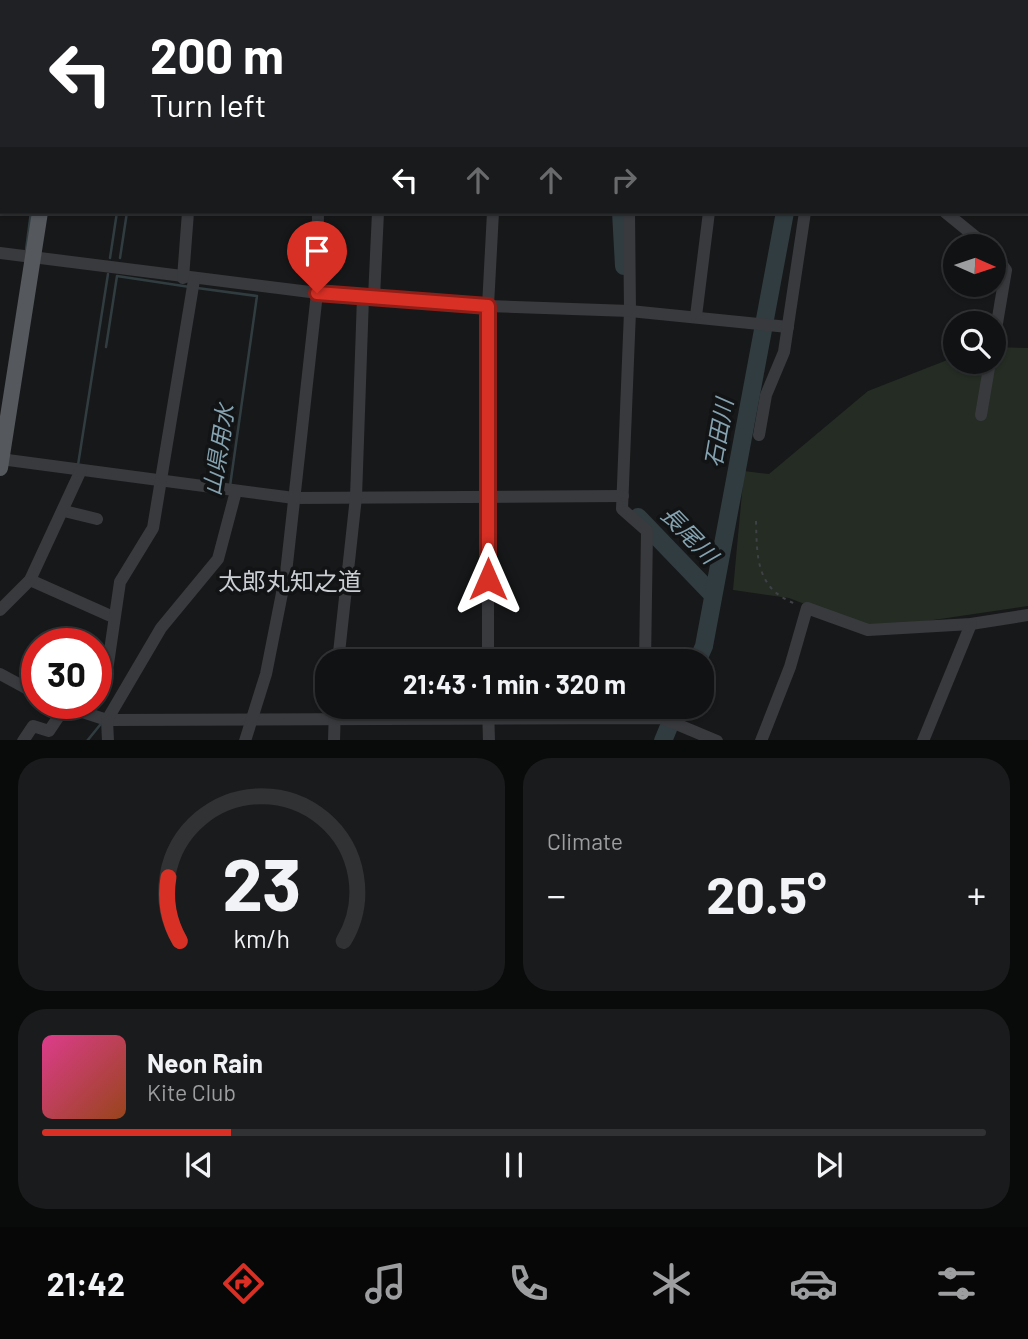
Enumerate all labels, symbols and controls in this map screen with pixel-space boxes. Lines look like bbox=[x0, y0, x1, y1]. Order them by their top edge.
text: 200 m bbox=[150, 25, 284, 84]
icon: left bbox=[35, 28, 126, 119]
text: Turn left bbox=[150, 85, 267, 123]
icon: left bbox=[386, 161, 424, 199]
icon: ahead bbox=[459, 161, 497, 199]
icon: ahead bbox=[532, 161, 570, 199]
icon: right bbox=[605, 161, 643, 199]
pin bbox=[287, 221, 347, 293]
icon: arrive bbox=[298, 232, 336, 270]
north arrow bbox=[943, 234, 1006, 298]
map controls bbox=[943, 234, 1006, 374]
button: search bbox=[943, 311, 1006, 374]
water label: 石田川 bbox=[698, 393, 738, 469]
water label: 山県用水 bbox=[197, 399, 240, 497]
water label: 長尾川 bbox=[656, 500, 726, 571]
position arrow bbox=[451, 542, 525, 616]
district label: 太郎丸知之道 bbox=[218, 566, 362, 595]
speed limit sign: 30 bbox=[21, 628, 112, 719]
text: 21:43 · 1 min · 320 m bbox=[403, 668, 626, 699]
text: Climate bbox=[547, 827, 623, 855]
text: 23 bbox=[222, 838, 301, 926]
text: 20.5° bbox=[706, 862, 827, 924]
text: − bbox=[547, 871, 566, 917]
text: + bbox=[967, 871, 986, 917]
text: km/h bbox=[233, 922, 290, 952]
text: Neon Rain bbox=[147, 1047, 263, 1078]
text: Kite Club bbox=[147, 1078, 236, 1106]
icon: previous bbox=[180, 1146, 218, 1184]
icon: pause bbox=[495, 1146, 533, 1184]
icon: next bbox=[810, 1146, 848, 1184]
icon: directions bbox=[219, 1259, 268, 1308]
icon: music bbox=[361, 1259, 410, 1308]
icon: phone bbox=[504, 1259, 553, 1308]
icon: climate bbox=[647, 1259, 696, 1308]
icon: car bbox=[789, 1259, 838, 1308]
icon: filters bbox=[932, 1259, 981, 1308]
text: 21:42 bbox=[47, 1264, 125, 1302]

